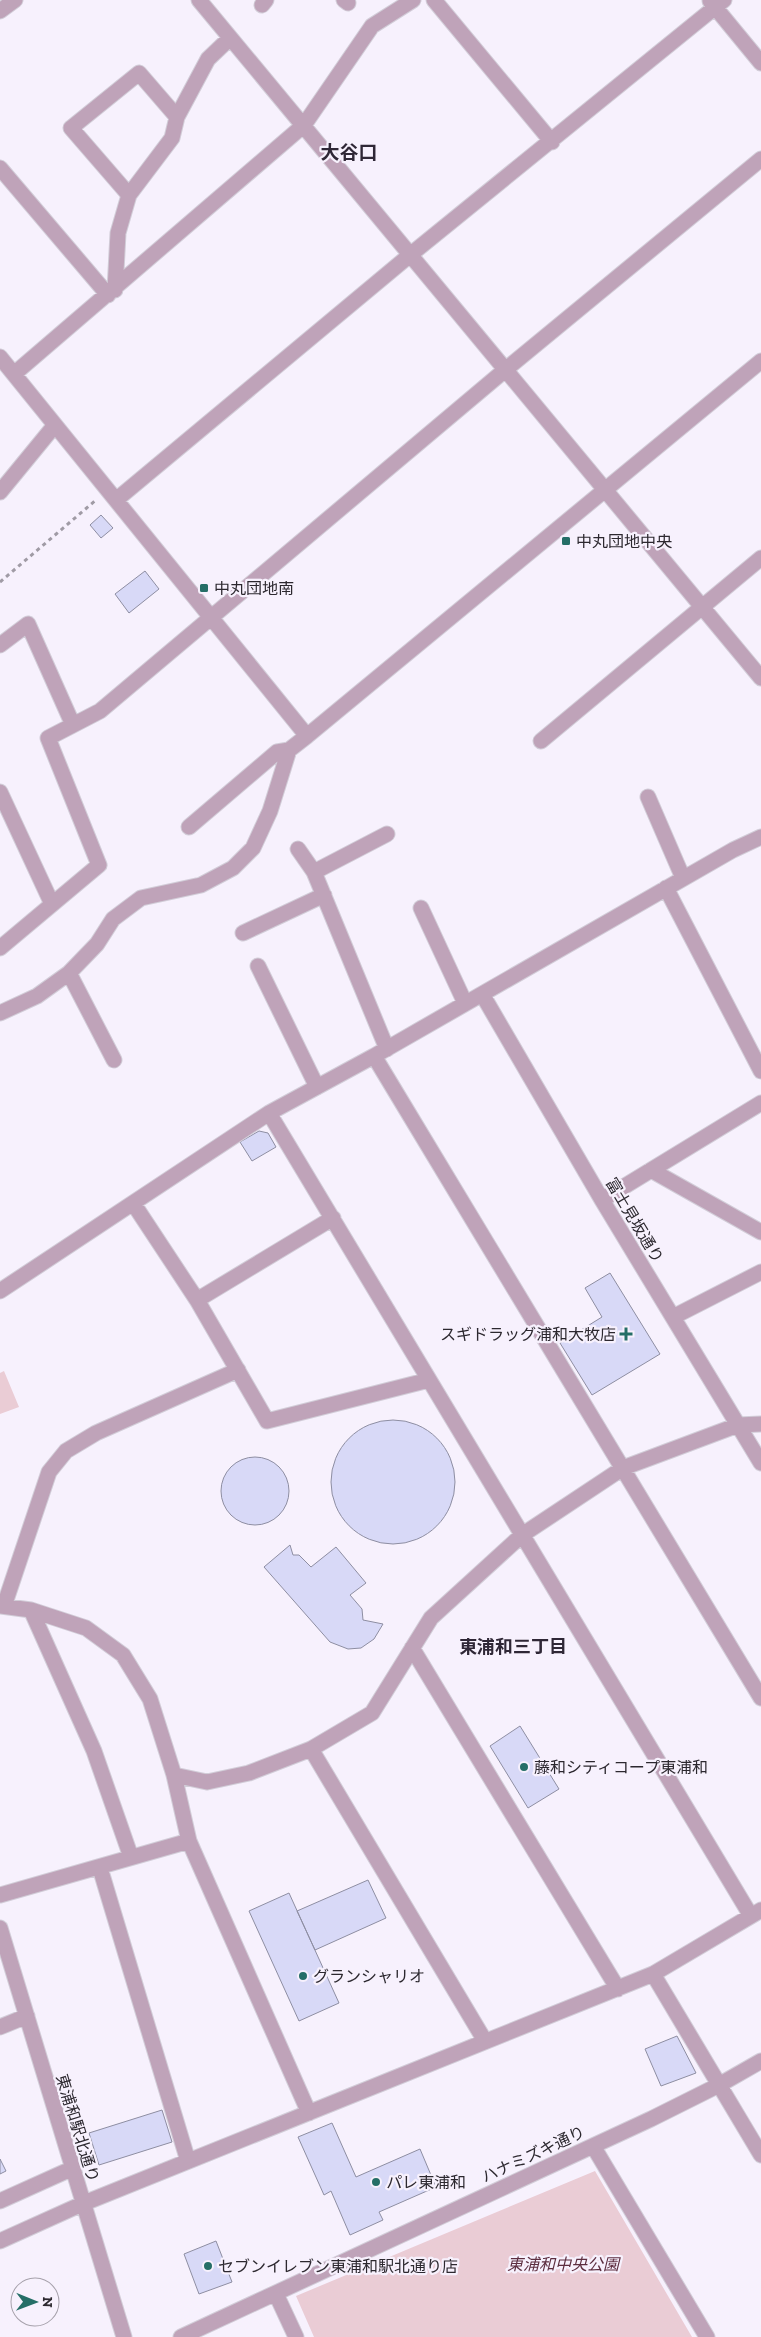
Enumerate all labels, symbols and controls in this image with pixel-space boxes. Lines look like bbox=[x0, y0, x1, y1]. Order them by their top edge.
district label: 大谷口 bbox=[320, 141, 378, 164]
place label: 中丸団地中央 bbox=[576, 532, 672, 551]
marker: 中丸団地中央 bbox=[560, 535, 572, 547]
place label: 中丸団地南 bbox=[214, 579, 294, 598]
marker: 中丸団地南 bbox=[198, 582, 210, 594]
street label: 富士見坂通り bbox=[602, 1174, 667, 1266]
place label: スギドラッグ浦和大牧店 bbox=[440, 1325, 616, 1344]
marker: スギドラッグ浦和大牧店 bbox=[620, 1328, 632, 1340]
district label: 東浦和三丁目 bbox=[459, 1636, 567, 1658]
place label: 藤和シティコープ東浦和 bbox=[534, 1758, 708, 1777]
marker: 藤和シティコープ東浦和 bbox=[518, 1761, 530, 1773]
place label: グランシャリオ bbox=[313, 1967, 425, 1986]
marker: グランシャリオ bbox=[297, 1970, 309, 1982]
street label: 東浦和駅北通り bbox=[52, 2072, 103, 2184]
street label: ハナミズキ通り bbox=[478, 2122, 588, 2187]
place label: パレ東浦和 bbox=[386, 2173, 466, 2192]
marker: パレ東浦和 bbox=[370, 2176, 382, 2188]
park label: 東浦和中央公園 bbox=[507, 2255, 621, 2274]
place label: セブンイレブン東浦和駅北通り店 bbox=[218, 2257, 458, 2276]
marker: セブンイレブン東浦和駅北通り店 bbox=[202, 2260, 214, 2272]
north arrow bbox=[10, 2277, 60, 2327]
text: N bbox=[39, 2297, 56, 2308]

